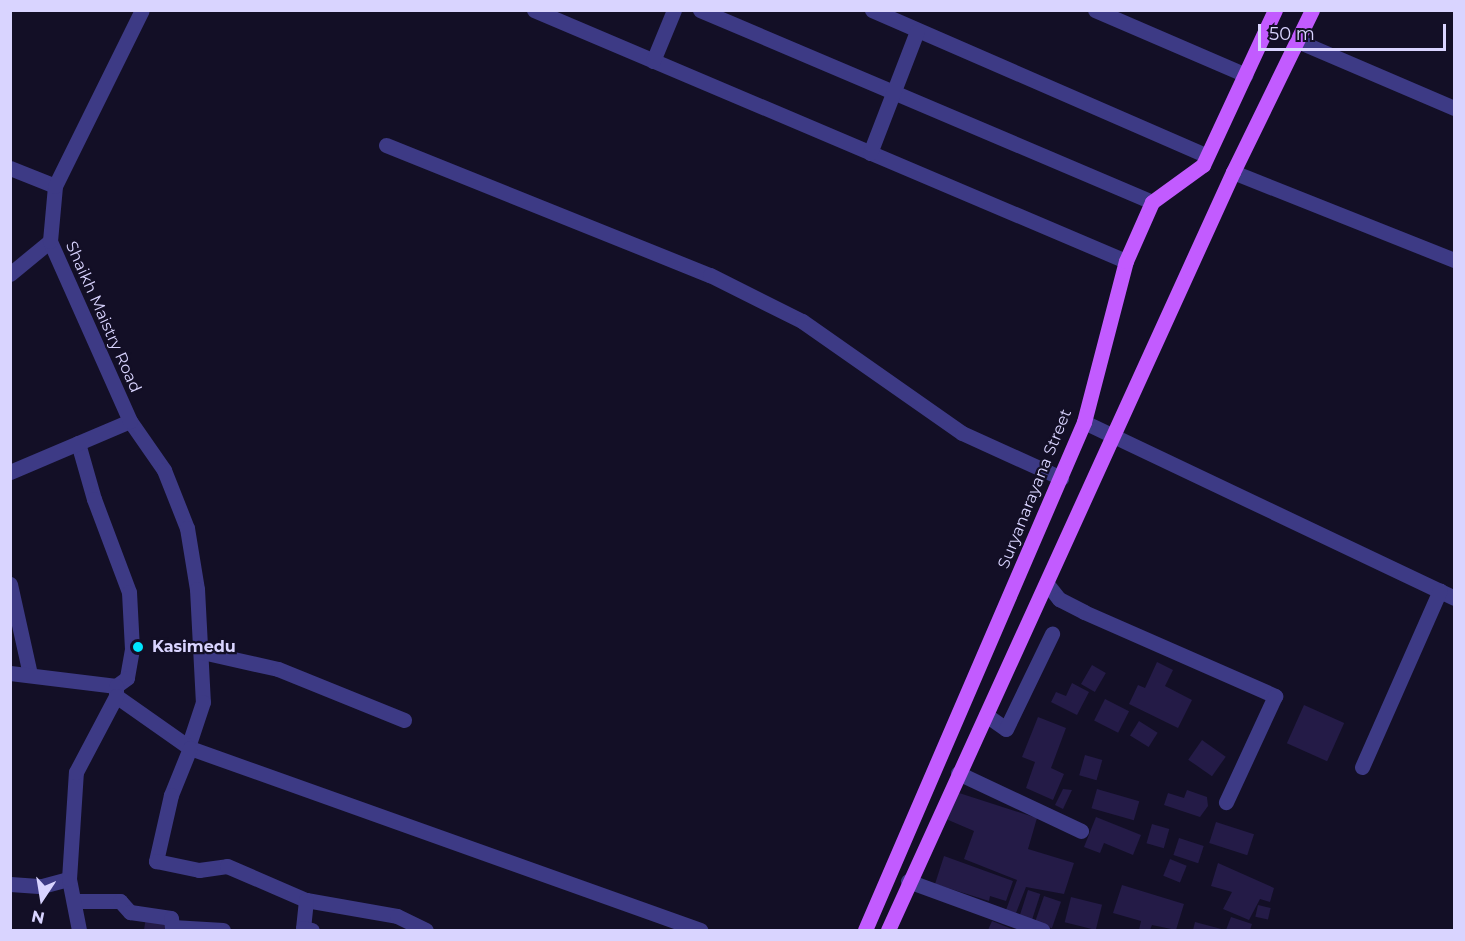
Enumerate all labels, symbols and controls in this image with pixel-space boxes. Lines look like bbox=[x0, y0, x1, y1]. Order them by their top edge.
scale bar bbox=[1261, 12, 1448, 50]
text: 50 m bbox=[1269, 23, 1315, 45]
street label: Shaikh Maistry Road bbox=[61, 238, 145, 396]
street label: Suryanarayana Street bbox=[994, 406, 1076, 572]
place label: Kasimedu bbox=[152, 637, 236, 657]
marker: Kasimedu bbox=[129, 638, 147, 656]
north arrow bbox=[12, 869, 72, 929]
text: N bbox=[30, 906, 46, 928]

